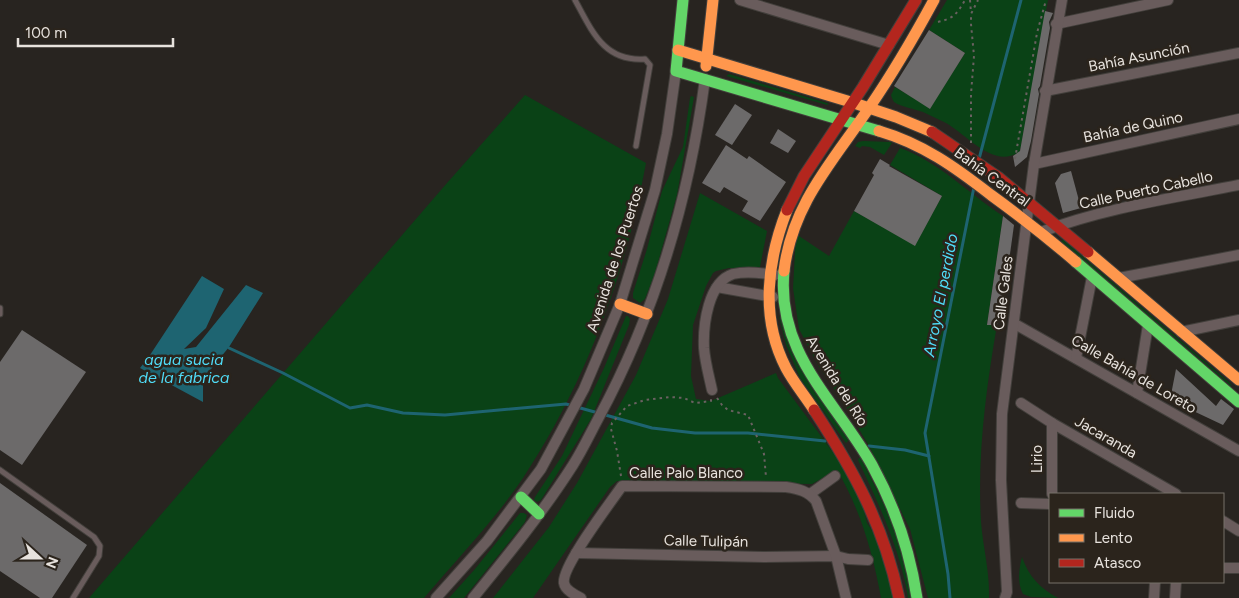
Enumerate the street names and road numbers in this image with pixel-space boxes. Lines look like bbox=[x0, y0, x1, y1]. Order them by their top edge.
street label: Bahía Asunción bbox=[1087, 38, 1191, 76]
street label: Bahía de Quino bbox=[1082, 108, 1185, 146]
street label: Bahía Central bbox=[951, 144, 1033, 210]
street label: Calle Puerto Cabello bbox=[1078, 167, 1215, 213]
street label: Avenida de los Puertos bbox=[583, 184, 647, 334]
street label: Calle Gales bbox=[990, 255, 1016, 331]
street label: Calle Bahía de Loreto bbox=[1068, 331, 1200, 417]
street label: Avenida del Río bbox=[802, 332, 872, 430]
street label: Jacaranda bbox=[1072, 412, 1140, 462]
street label: Lirio bbox=[1028, 444, 1046, 473]
street label: Calle Palo Blanco bbox=[629, 464, 743, 482]
street label: Calle Tulipán bbox=[664, 531, 748, 551]

